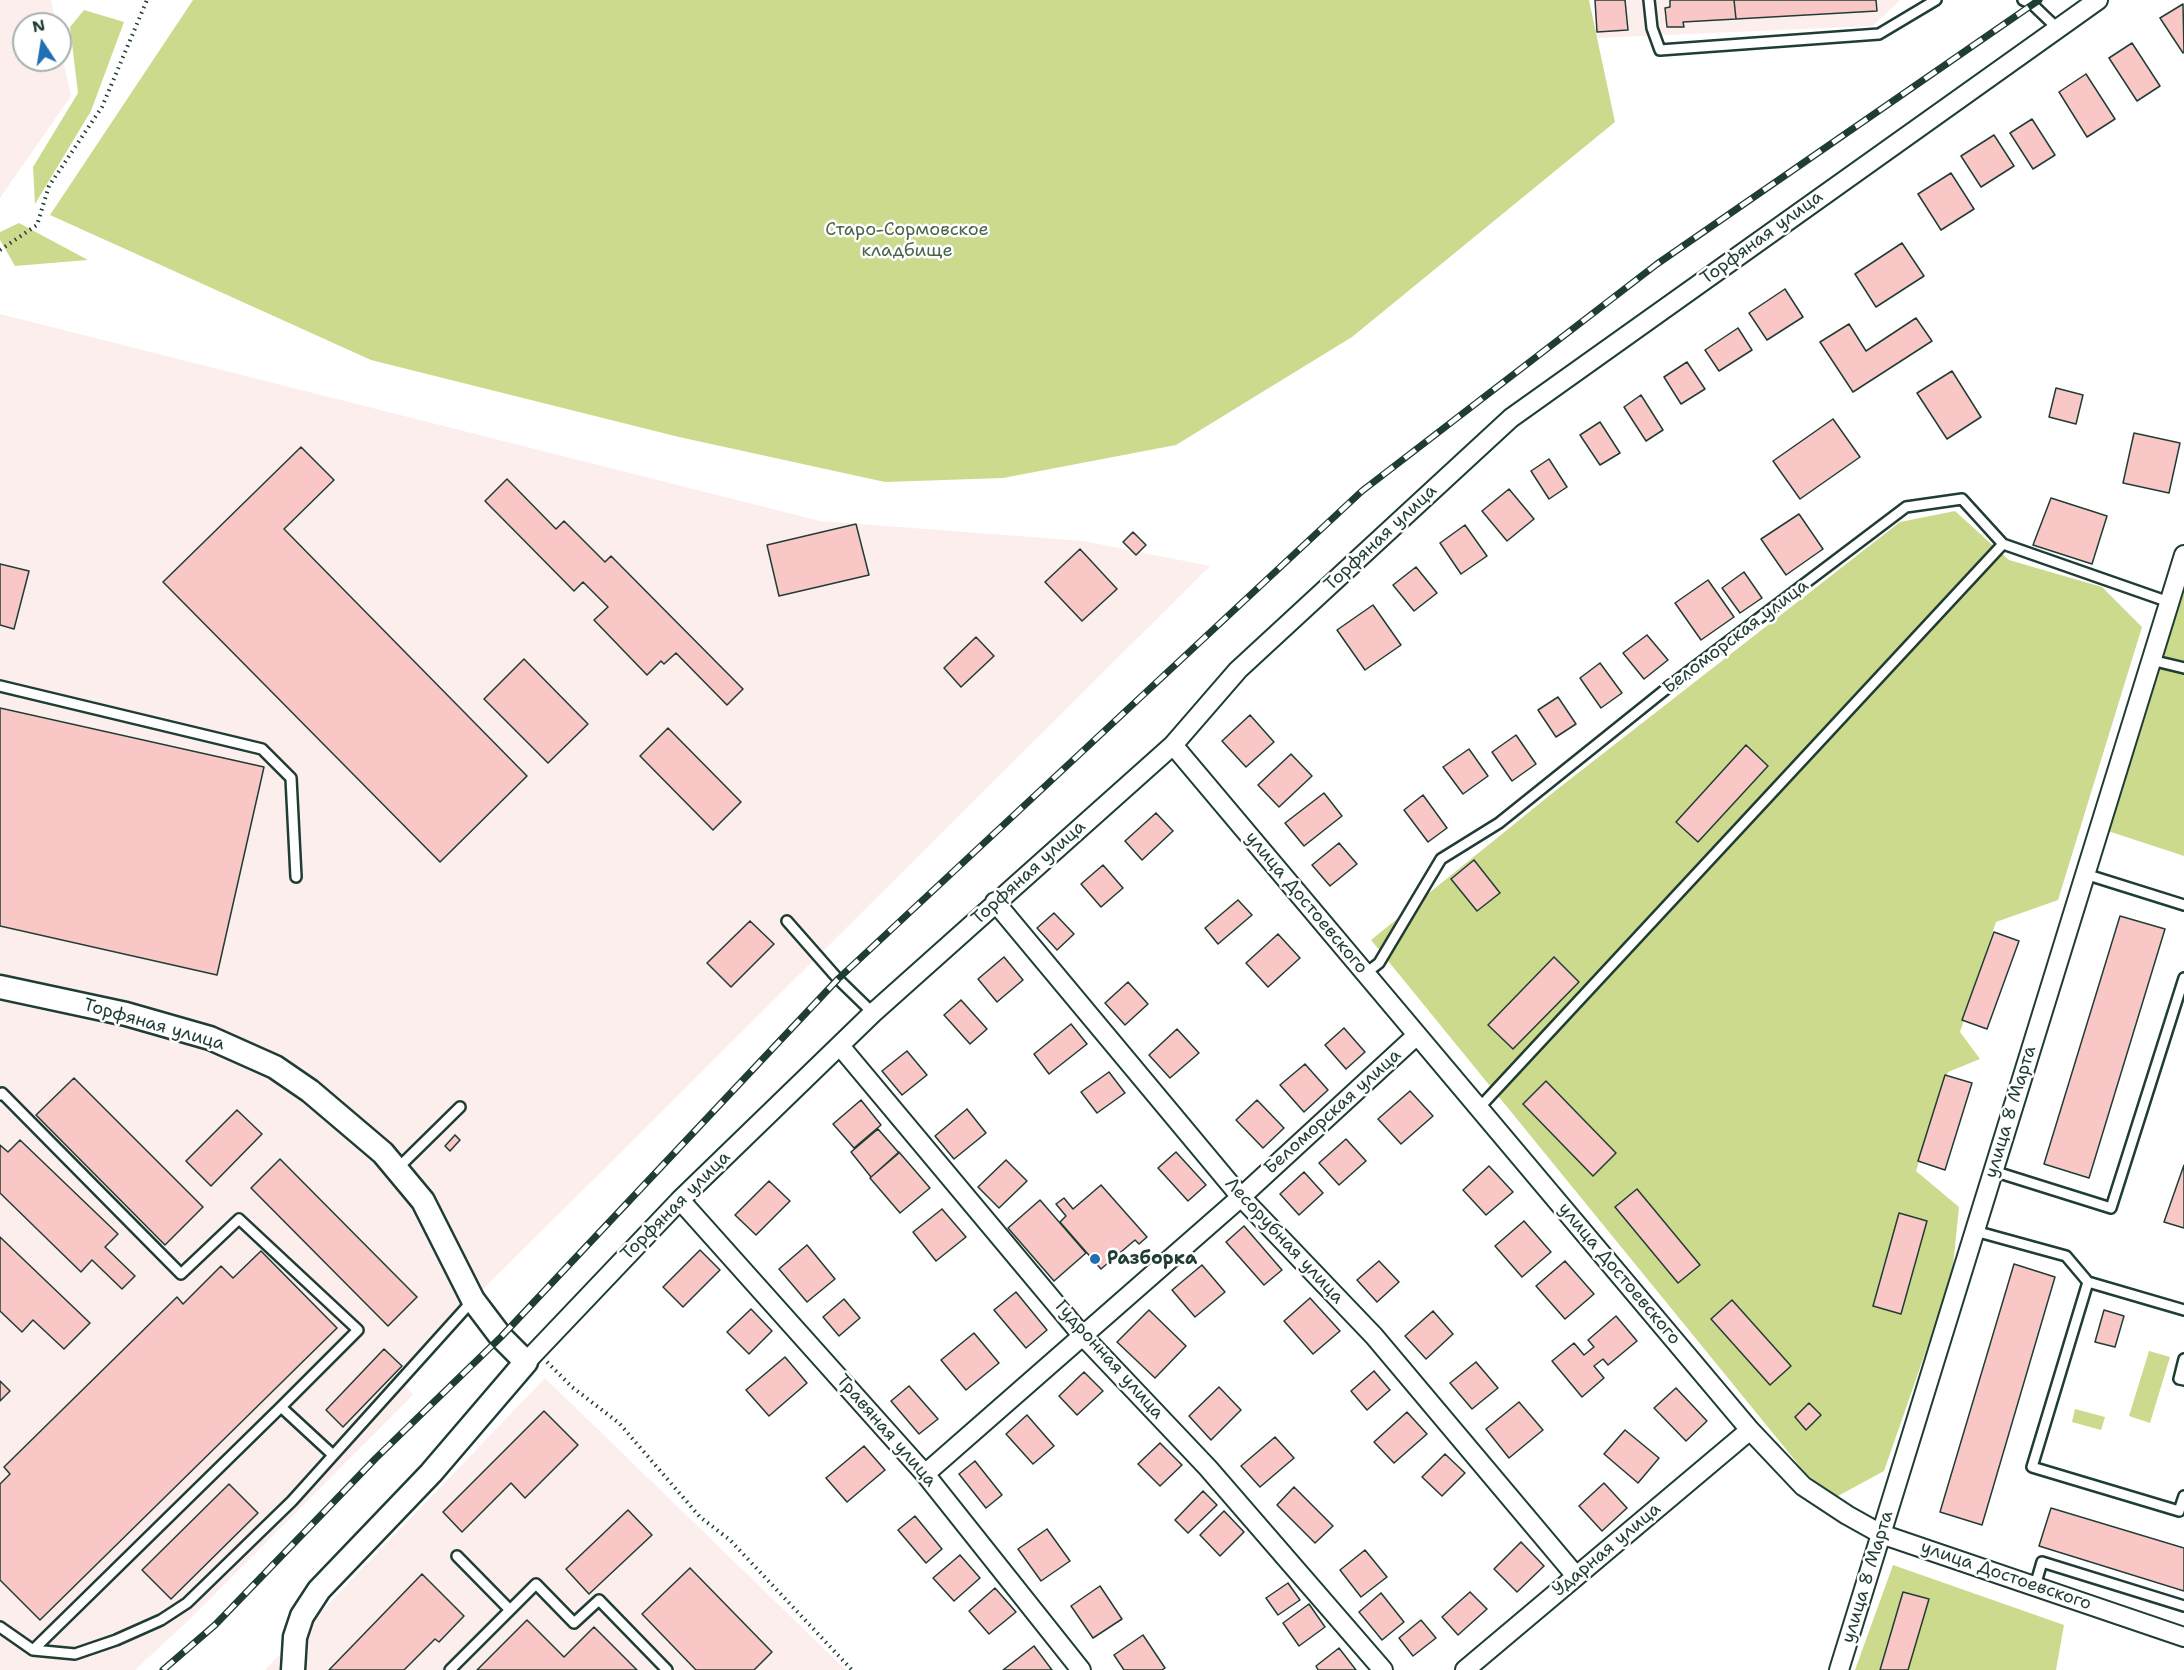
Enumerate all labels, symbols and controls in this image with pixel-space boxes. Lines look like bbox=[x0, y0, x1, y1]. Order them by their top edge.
north arrow bbox=[12, 12, 72, 72]
text: N bbox=[30, 14, 47, 37]
street label: Торфяная улица bbox=[1697, 186, 1827, 290]
park label: Старо-Сормовское кладбище bbox=[825, 219, 989, 262]
street label: Торфяная улица bbox=[1320, 480, 1442, 596]
street label: Беломорская улица bbox=[1659, 575, 1813, 699]
street label: Торфяная улица bbox=[968, 816, 1090, 930]
street label: улица Достоевского bbox=[1240, 827, 1372, 979]
street label: Торфяная улица bbox=[81, 995, 227, 1055]
street label: улица 8 Марта bbox=[1981, 1043, 2041, 1181]
street label: Беломорская улица bbox=[1260, 1045, 1406, 1179]
street label: Торфяная улица bbox=[617, 1147, 735, 1265]
street label: Лесорубная улица bbox=[1220, 1173, 1348, 1309]
street label: улица Достоевского bbox=[1553, 1198, 1685, 1350]
place label: Разборка bbox=[1107, 1248, 1197, 1270]
marker: Разборка bbox=[1088, 1252, 1102, 1266]
street label: Гудронная улица bbox=[1050, 1296, 1168, 1424]
street label: Травяная улица bbox=[831, 1370, 941, 1492]
street label: Ударная улица bbox=[1548, 1498, 1666, 1602]
street label: улица 8 Марта bbox=[1838, 1508, 1898, 1646]
street label: улица Достоевского bbox=[1918, 1537, 2094, 1615]

